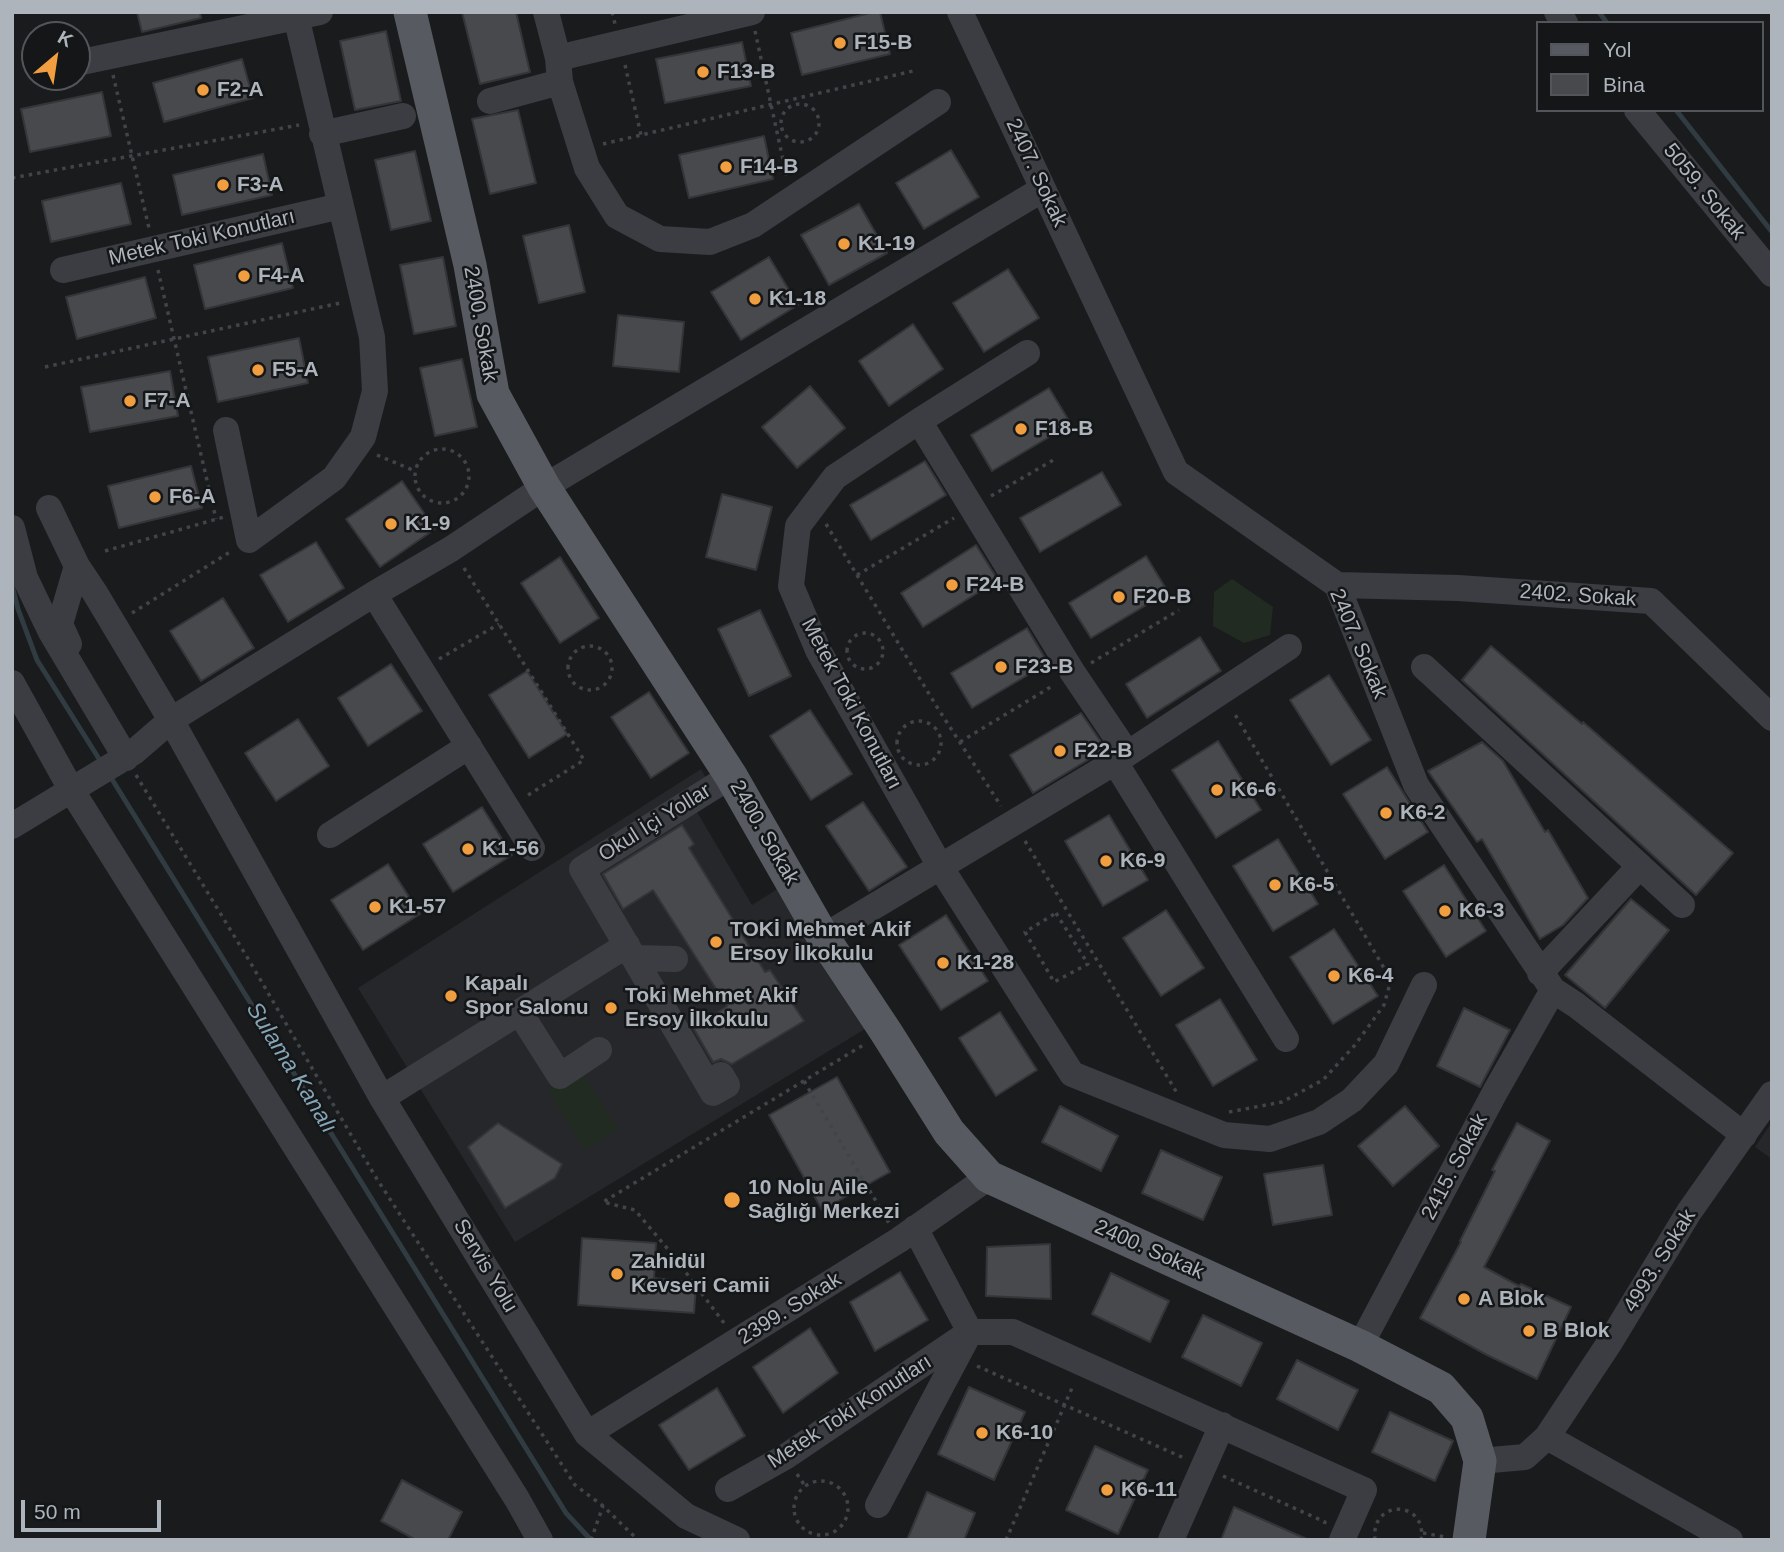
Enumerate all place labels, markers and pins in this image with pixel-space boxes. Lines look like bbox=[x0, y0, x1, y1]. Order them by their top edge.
place label: F15-B bbox=[854, 30, 912, 56]
marker: F15-B bbox=[832, 35, 848, 51]
place label: F13-B bbox=[717, 59, 775, 85]
marker: F13-B bbox=[695, 64, 711, 80]
place label: F2-A bbox=[217, 77, 264, 103]
marker: F2-A bbox=[195, 82, 211, 98]
place label: F14-B bbox=[740, 154, 798, 180]
marker: F14-B bbox=[718, 159, 734, 175]
place label: F3-A bbox=[237, 172, 284, 198]
marker: F3-A bbox=[215, 177, 231, 193]
place label: K1-19 bbox=[858, 231, 915, 257]
marker: K1-19 bbox=[836, 236, 852, 252]
place label: F4-A bbox=[258, 263, 305, 289]
marker: F4-A bbox=[236, 268, 252, 284]
place label: K1-18 bbox=[769, 286, 826, 312]
marker: K1-18 bbox=[747, 291, 763, 307]
place label: F5-A bbox=[272, 357, 319, 383]
marker: F5-A bbox=[250, 362, 266, 378]
place label: F7-A bbox=[144, 388, 191, 414]
marker: F7-A bbox=[122, 393, 138, 409]
place label: F18-B bbox=[1035, 416, 1093, 442]
marker: F18-B bbox=[1013, 421, 1029, 437]
place label: F6-A bbox=[169, 484, 216, 510]
marker: F6-A bbox=[147, 489, 163, 505]
place label: K1-9 bbox=[405, 511, 451, 537]
marker: K1-9 bbox=[383, 516, 399, 532]
place label: F24-B bbox=[966, 572, 1024, 598]
marker: F24-B bbox=[944, 577, 960, 593]
place label: F20-B bbox=[1133, 584, 1191, 610]
marker: F20-B bbox=[1111, 589, 1127, 605]
place label: F23-B bbox=[1015, 654, 1073, 680]
marker: F23-B bbox=[993, 659, 1009, 675]
place label: F22-B bbox=[1074, 738, 1132, 764]
marker: F22-B bbox=[1052, 743, 1068, 759]
place label: K6-6 bbox=[1231, 777, 1277, 803]
marker: K6-6 bbox=[1209, 782, 1225, 798]
place label: K6-2 bbox=[1400, 800, 1446, 826]
marker: K6-2 bbox=[1378, 805, 1394, 821]
place label: K1-56 bbox=[482, 836, 539, 862]
marker: K1-56 bbox=[460, 841, 476, 857]
place label: K6-9 bbox=[1120, 848, 1166, 874]
marker: K6-9 bbox=[1098, 853, 1114, 869]
place label: K6-5 bbox=[1289, 872, 1335, 898]
marker: K6-5 bbox=[1267, 877, 1283, 893]
place label: K1-57 bbox=[389, 894, 446, 920]
place label: K6-3 bbox=[1459, 898, 1505, 924]
marker: K1-57 bbox=[367, 899, 383, 915]
marker: K6-3 bbox=[1437, 903, 1453, 919]
place label: TOKİ Mehmet Akif Ersoy İlkokulu bbox=[730, 917, 910, 967]
marker: TOKİ Mehmet Akif Ersoy İlkokulu bbox=[708, 934, 724, 950]
place label: K1-28 bbox=[957, 950, 1014, 976]
marker: K1-28 bbox=[935, 955, 951, 971]
place label: K6-4 bbox=[1348, 963, 1394, 989]
marker: K6-4 bbox=[1326, 968, 1342, 984]
place label: Kapalı Spor Salonu bbox=[465, 971, 589, 1021]
place label: Toki Mehmet Akif Ersoy İlkokulu bbox=[625, 983, 797, 1033]
marker: Kapalı Spor Salonu bbox=[443, 988, 459, 1004]
marker: Toki Mehmet Akif Ersoy İlkokulu bbox=[603, 1000, 619, 1016]
place label: 10 Nolu Aile Sağlığı Merkezi bbox=[748, 1175, 900, 1225]
marker: 10 Nolu Aile Sağlığı Merkezi bbox=[722, 1190, 742, 1210]
place label: Zahidül Kevseri Camii bbox=[631, 1249, 770, 1299]
marker: Zahidül Kevseri Camii bbox=[609, 1266, 625, 1282]
place label: A Blok bbox=[1478, 1286, 1545, 1312]
marker: A Blok bbox=[1456, 1291, 1472, 1307]
place label: B Blok bbox=[1543, 1318, 1610, 1344]
marker: B Blok bbox=[1521, 1323, 1537, 1339]
place label: K6-10 bbox=[996, 1420, 1053, 1446]
marker: K6-10 bbox=[974, 1425, 990, 1441]
place label: K6-11 bbox=[1121, 1477, 1177, 1503]
marker: K6-11 bbox=[1099, 1482, 1115, 1498]

